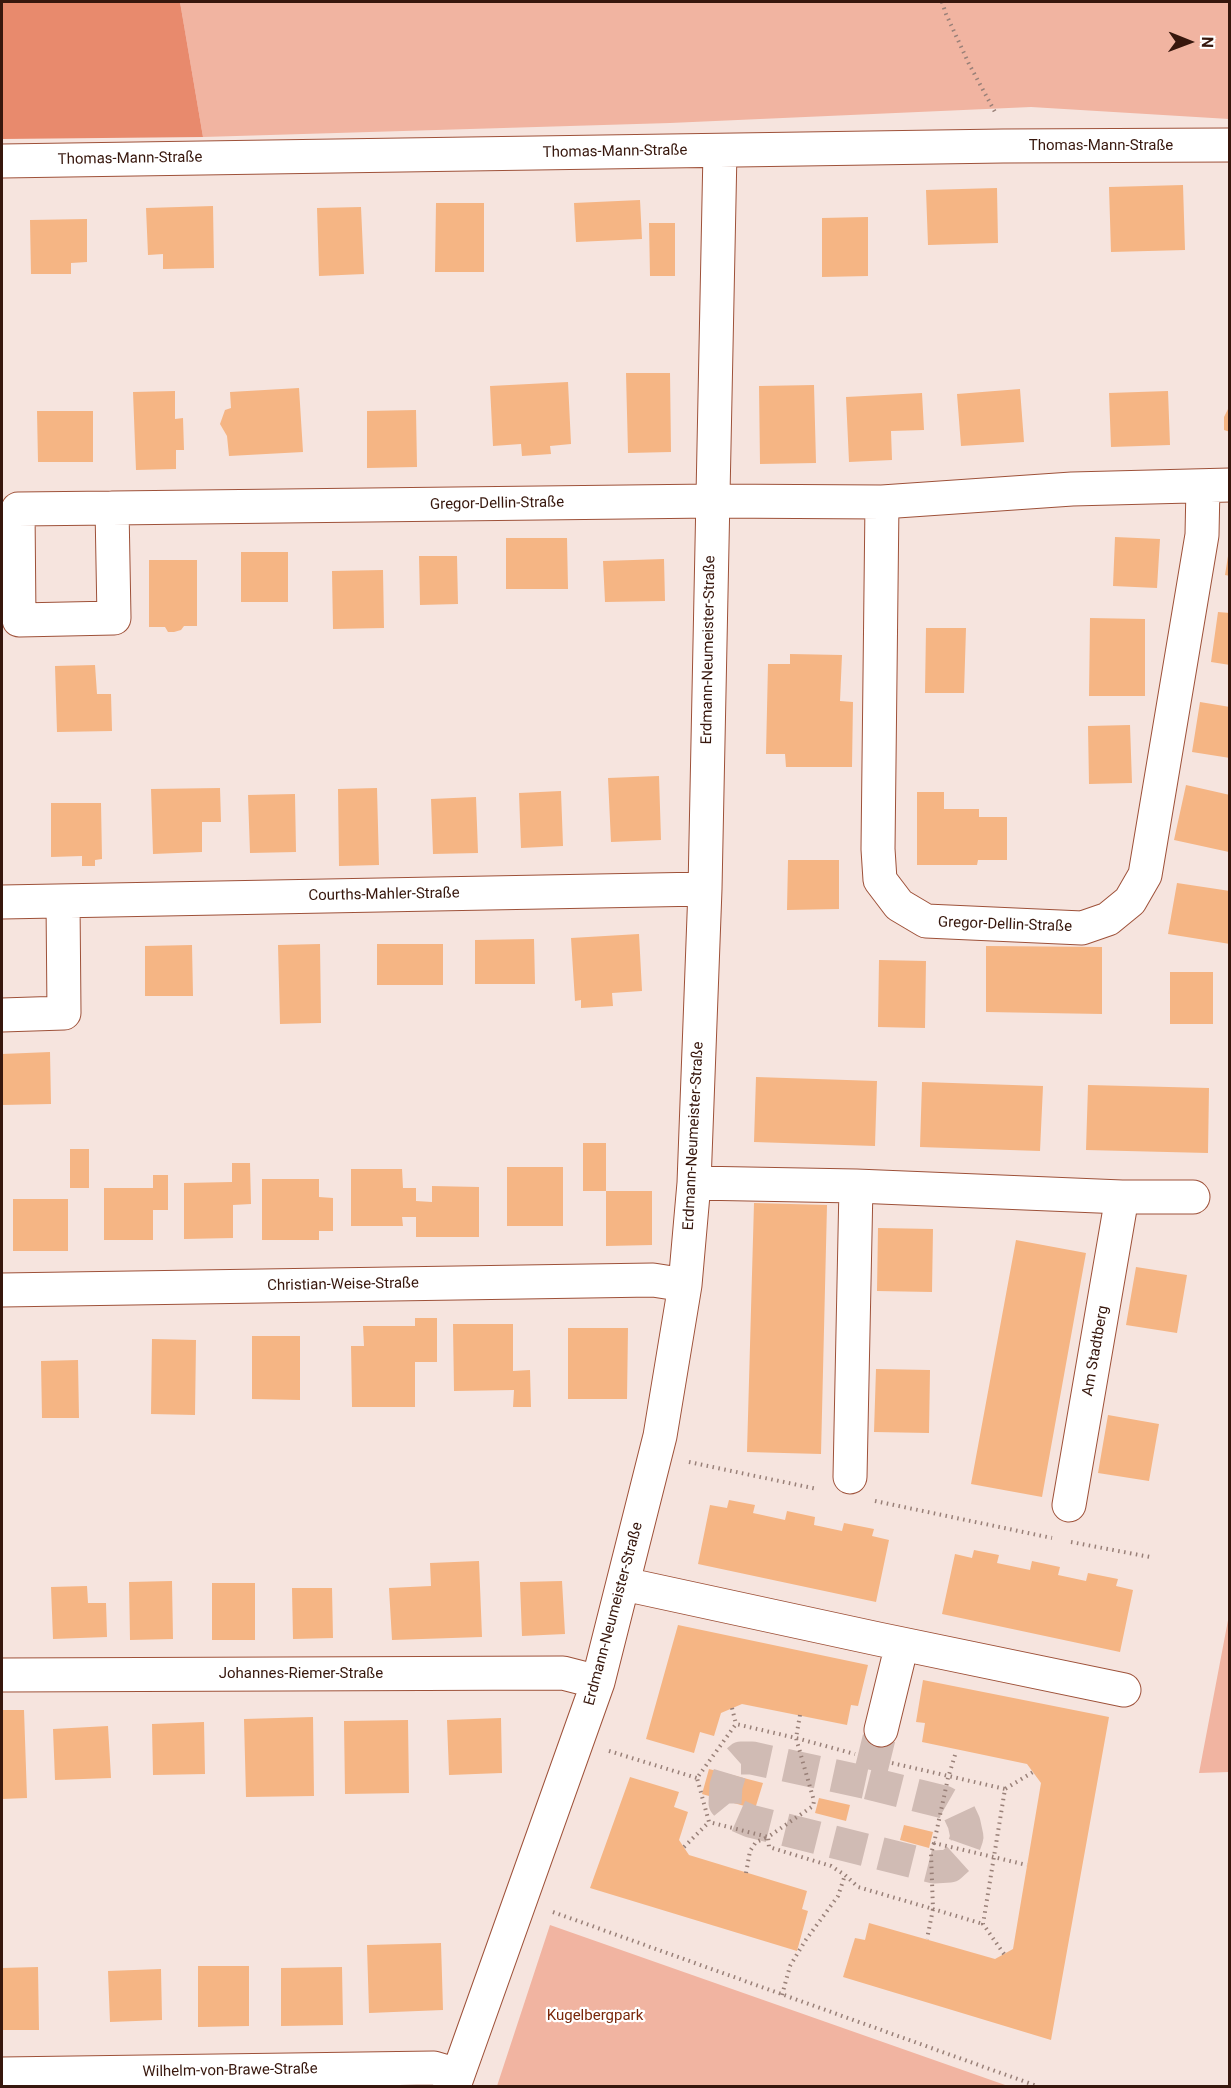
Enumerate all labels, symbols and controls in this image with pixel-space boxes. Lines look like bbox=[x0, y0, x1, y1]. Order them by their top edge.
north arrow bbox=[1159, 12, 1219, 72]
text: N bbox=[1198, 37, 1217, 48]
street label: Thomas-Mann-Straße bbox=[1029, 137, 1173, 155]
street label: Thomas-Mann-Straße bbox=[543, 142, 687, 162]
street label: Thomas-Mann-Straße bbox=[58, 149, 202, 169]
street label: Gregor-Dellin-Straße bbox=[430, 494, 564, 514]
street label: Erdmann-Neumeister-Straße bbox=[698, 555, 720, 745]
street label: Courths-Mahler-Straße bbox=[308, 885, 460, 905]
street label: Gregor-Dellin-Straße bbox=[938, 914, 1072, 936]
street label: Erdmann-Neumeister-Straße bbox=[680, 1041, 708, 1231]
street label: Christian-Weise-Straße bbox=[267, 1275, 419, 1295]
street label: Am Stadtberg bbox=[1079, 1304, 1113, 1398]
street label: Erdmann-Neumeister-Straße bbox=[581, 1520, 647, 1708]
street label: Johannes-Riemer-Straße bbox=[219, 1665, 383, 1683]
park label: Kugelbergpark bbox=[547, 2007, 643, 2025]
street label: Wilhelm-von-Brawe-Straße bbox=[142, 2060, 318, 2082]

